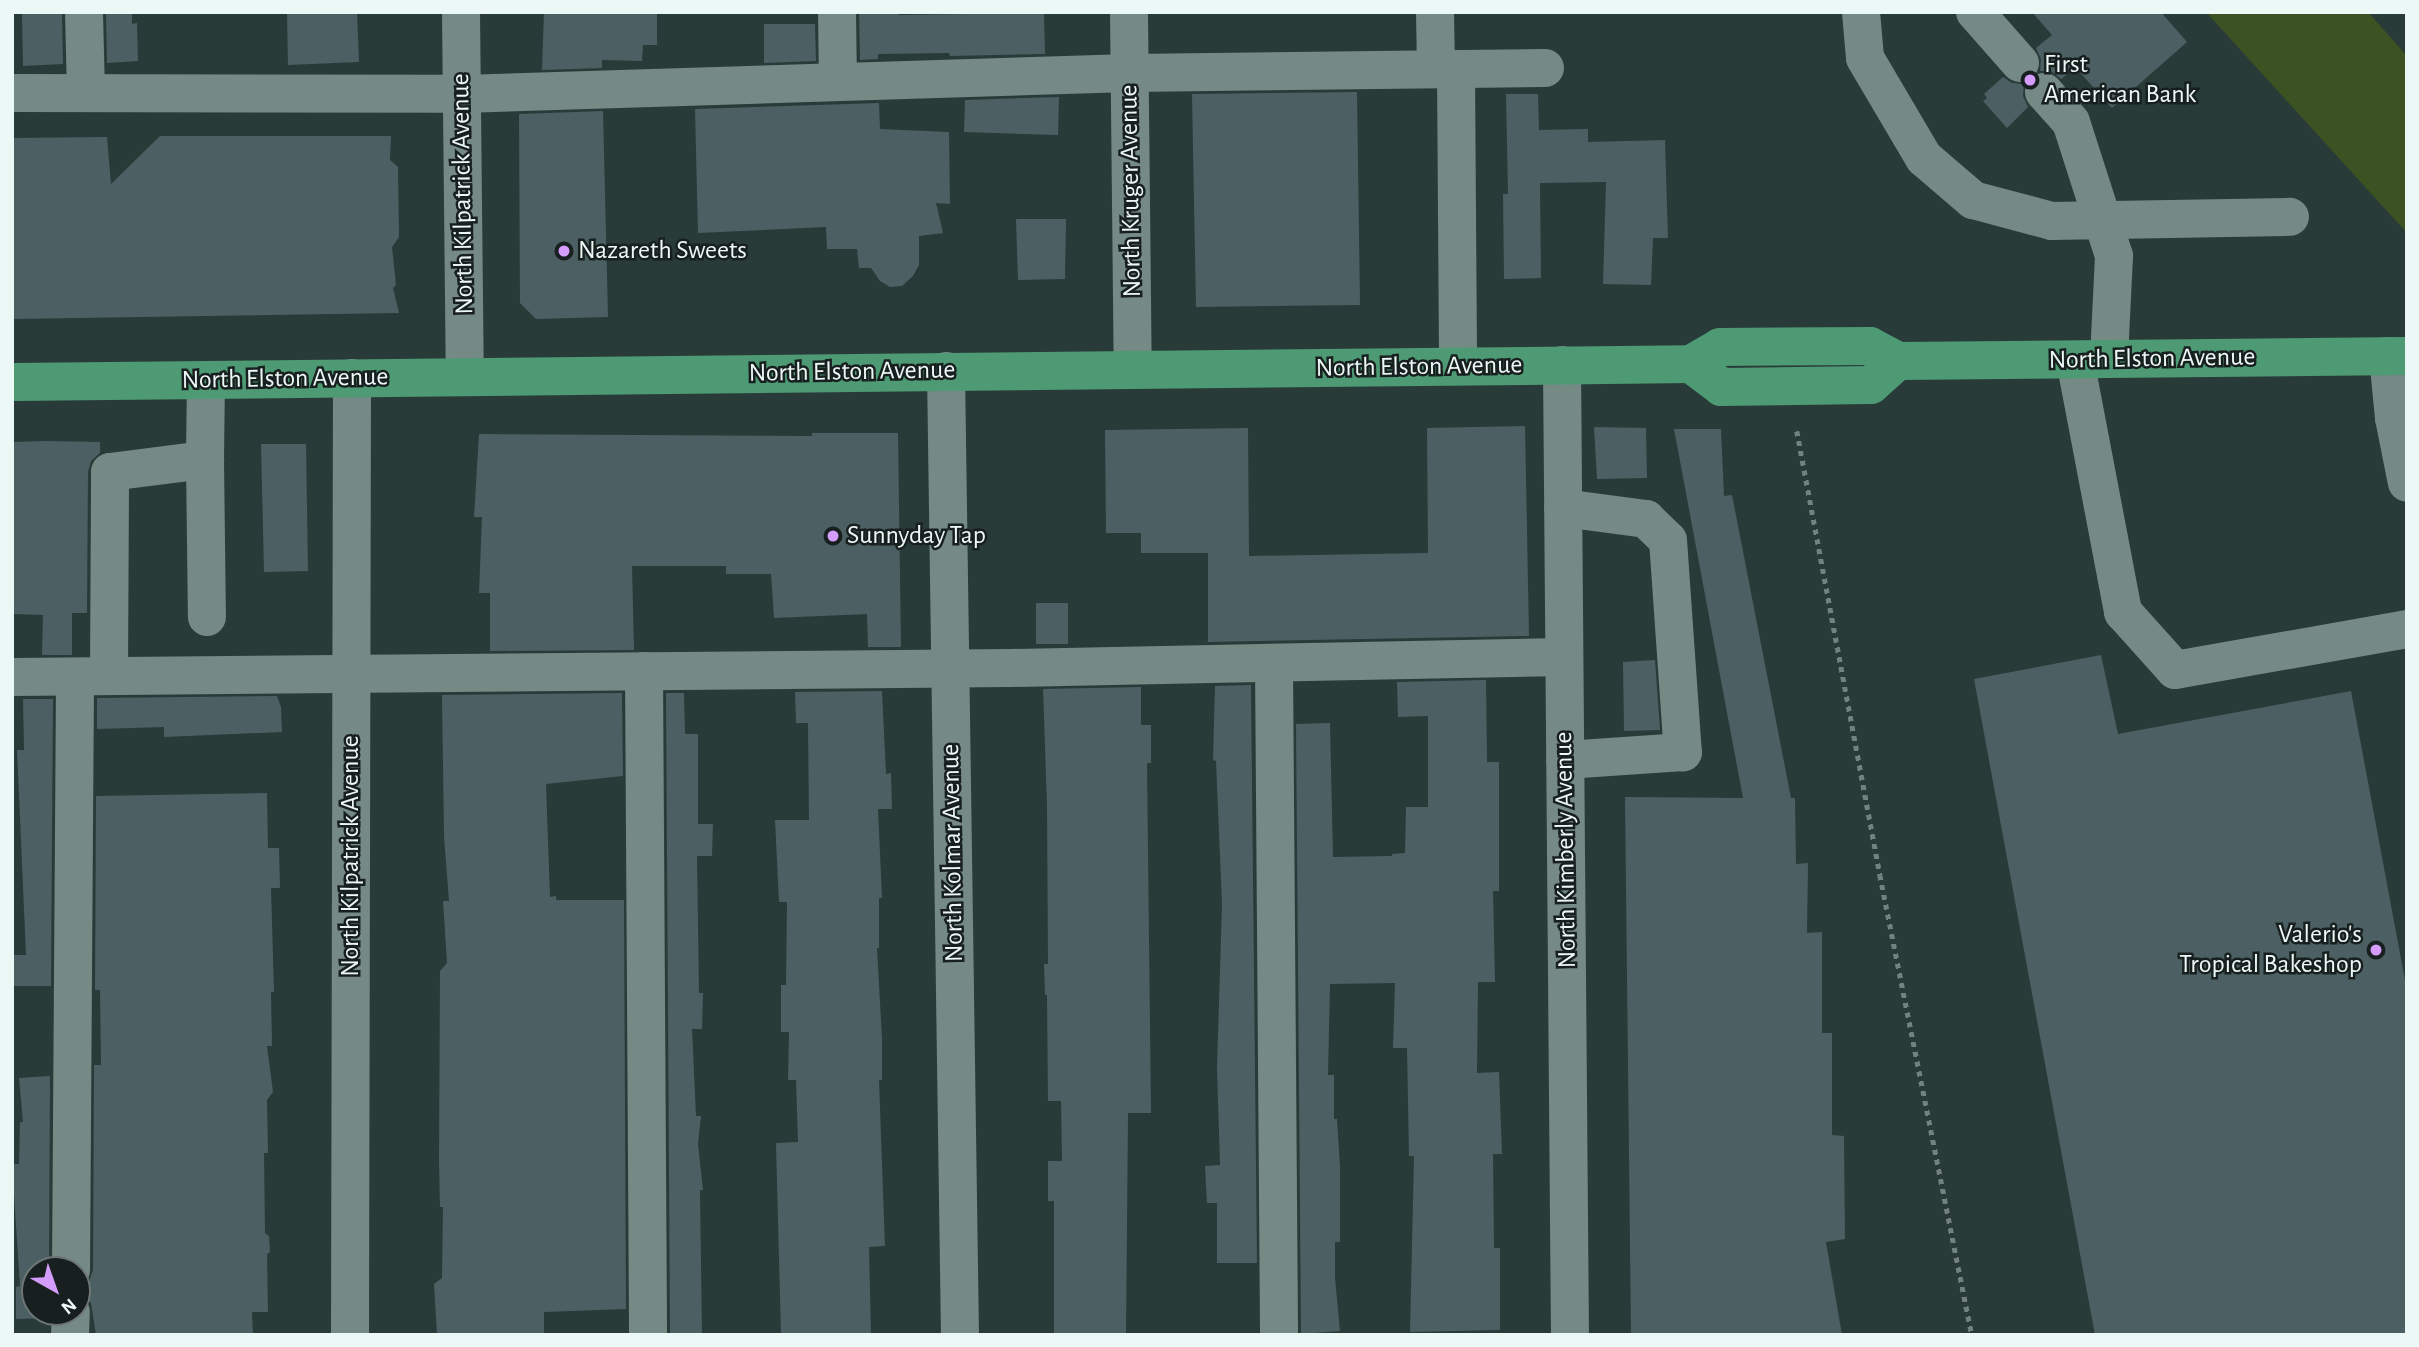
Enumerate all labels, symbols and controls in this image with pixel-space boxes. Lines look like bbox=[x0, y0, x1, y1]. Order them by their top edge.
place label: First American Bank bbox=[2044, 49, 2196, 110]
marker: First American Bank bbox=[2022, 72, 2038, 88]
street label: North Kilpatrick Avenue bbox=[445, 73, 481, 315]
street label: North Kruger Avenue bbox=[1114, 84, 1148, 298]
place label: Nazareth Sweets bbox=[578, 235, 747, 267]
marker: Nazareth Sweets bbox=[556, 243, 572, 259]
street label: North Elston Avenue bbox=[2048, 342, 2256, 376]
street label: North Elston Avenue bbox=[1315, 350, 1523, 384]
street label: North Elston Avenue bbox=[748, 355, 956, 389]
street label: North Elston Avenue bbox=[181, 362, 389, 396]
place label: Sunnyday Tap bbox=[847, 520, 986, 552]
marker: Sunnyday Tap bbox=[825, 528, 841, 544]
street label: North Kimberly Avenue bbox=[1548, 731, 1584, 969]
street label: North Kilpatrick Avenue bbox=[335, 735, 367, 977]
street label: North Kolmar Avenue bbox=[935, 744, 971, 962]
place label: Valerio's Tropical Bakeshop bbox=[2179, 919, 2362, 981]
marker: Valerio's Tropical Bakeshop bbox=[2368, 942, 2384, 958]
north arrow bbox=[21, 1256, 91, 1326]
text: N bbox=[57, 1294, 80, 1317]

